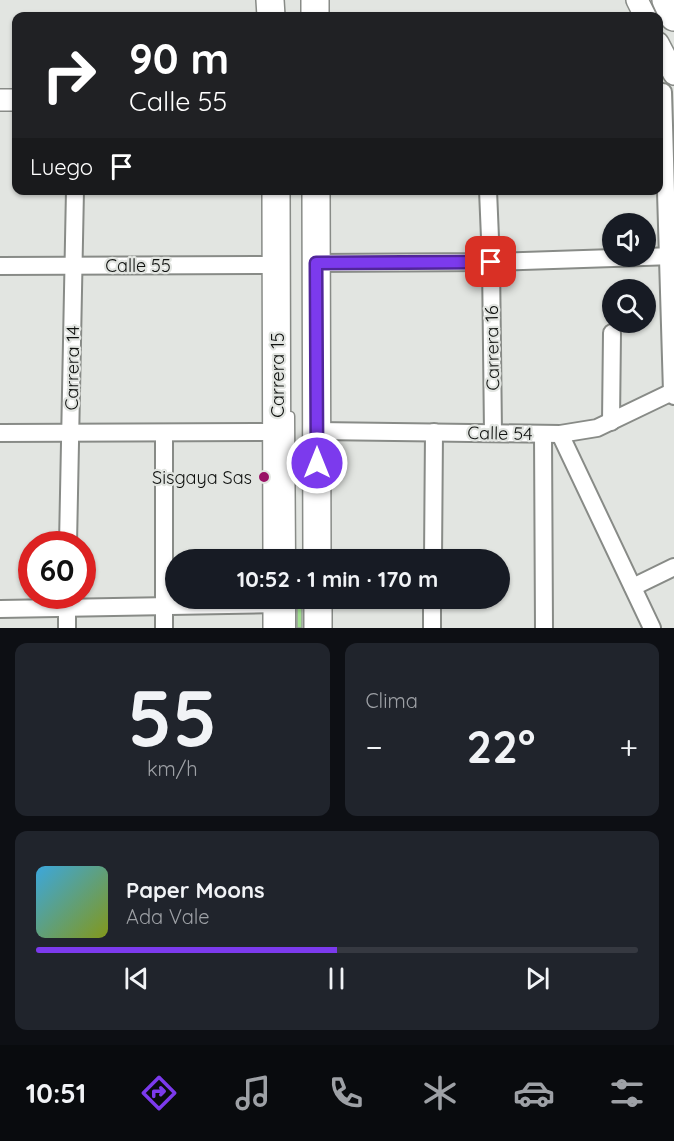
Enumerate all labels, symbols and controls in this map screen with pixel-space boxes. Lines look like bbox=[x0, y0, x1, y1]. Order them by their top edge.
text: 90 m bbox=[129, 32, 229, 85]
icon: right bbox=[30, 36, 108, 114]
text: Calle 55 bbox=[129, 84, 227, 118]
icon: arrive bbox=[105, 150, 138, 183]
text: Luego bbox=[30, 153, 93, 181]
map controls bbox=[602, 213, 656, 333]
button: sound bbox=[602, 213, 656, 267]
pin bbox=[465, 236, 516, 287]
icon: arrive bbox=[474, 245, 507, 278]
street label: Calle 55 bbox=[105, 254, 171, 277]
button: search bbox=[602, 279, 656, 333]
street label: Carrera 16 bbox=[480, 305, 504, 391]
street label: Carrera 14 bbox=[60, 325, 84, 411]
street label: Carrera 15 bbox=[266, 332, 289, 418]
street label: Calle 54 bbox=[467, 421, 533, 445]
position arrow bbox=[285, 431, 349, 495]
place label: Sisgaya Sas bbox=[152, 466, 252, 489]
marker: Sisgaya Sas bbox=[257, 470, 271, 484]
speed limit sign: 60 bbox=[18, 531, 96, 609]
text: 10:52 · 1 min · 170 m bbox=[237, 565, 438, 593]
text: 55 bbox=[127, 668, 217, 766]
text: Clima bbox=[366, 688, 418, 713]
text: 22° bbox=[467, 718, 535, 774]
text: − bbox=[366, 726, 383, 767]
text: + bbox=[619, 726, 638, 767]
text: km/h bbox=[147, 756, 198, 781]
text: Paper Moons bbox=[126, 876, 265, 904]
text: Ada Vale bbox=[126, 904, 210, 929]
icon: previous bbox=[120, 962, 153, 995]
icon: pause bbox=[320, 962, 353, 995]
icon: next bbox=[521, 962, 554, 995]
icon: directions bbox=[138, 1072, 180, 1114]
icon: music bbox=[232, 1072, 274, 1114]
icon: phone bbox=[325, 1072, 367, 1114]
icon: climate bbox=[419, 1072, 461, 1114]
icon: car bbox=[513, 1072, 555, 1114]
icon: filters bbox=[606, 1072, 648, 1114]
text: 10:51 bbox=[26, 1076, 86, 1110]

